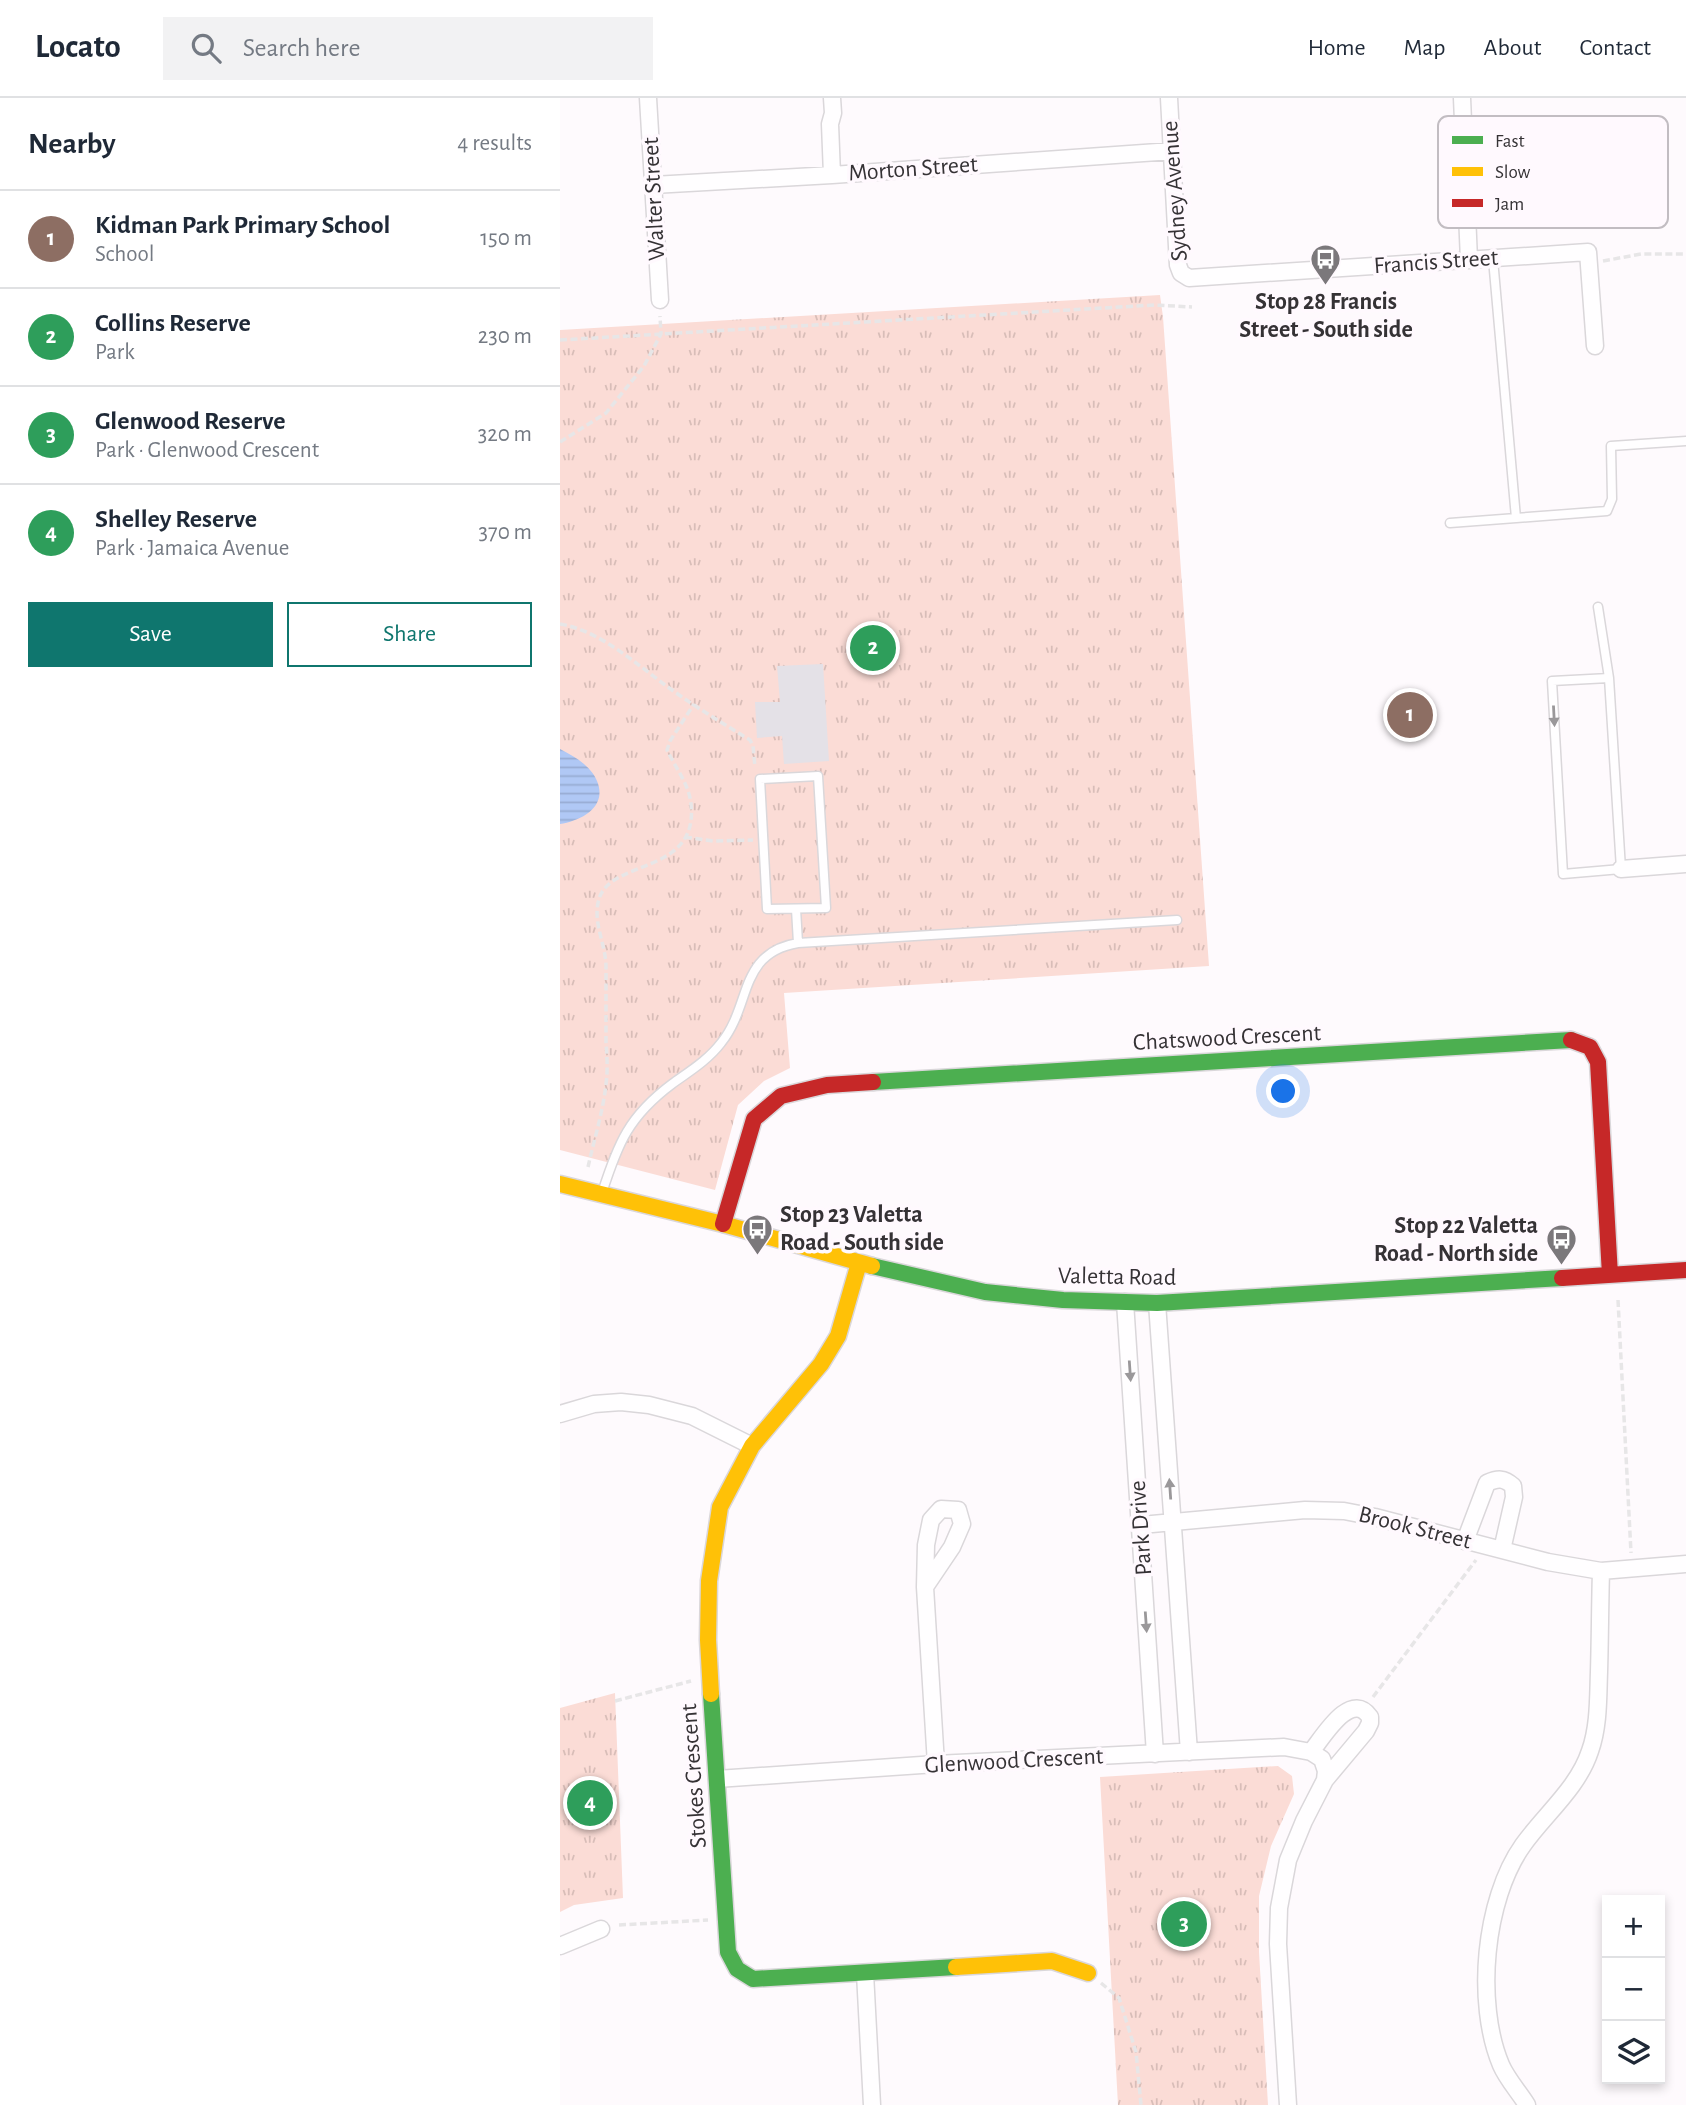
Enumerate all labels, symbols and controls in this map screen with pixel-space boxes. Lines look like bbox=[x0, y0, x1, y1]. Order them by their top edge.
search box bbox=[163, 17, 653, 80]
icon: search bbox=[187, 29, 225, 67]
text: Locato bbox=[35, 31, 121, 64]
text: Search here bbox=[243, 35, 360, 61]
text: Home bbox=[1308, 36, 1366, 60]
text: Map bbox=[1404, 36, 1446, 60]
text: About bbox=[1484, 36, 1541, 60]
text: Contact bbox=[1579, 36, 1651, 60]
legend bbox=[1438, 116, 1668, 228]
street label: Sydney Avenue bbox=[1158, 120, 1192, 262]
text: Nearby bbox=[28, 129, 116, 159]
text: 4 results bbox=[457, 132, 532, 155]
text: Fast bbox=[1495, 132, 1525, 151]
street label: Walter Street bbox=[639, 136, 669, 261]
street label: Morton Street bbox=[848, 152, 979, 185]
text: Slow bbox=[1495, 163, 1531, 182]
text: Jam bbox=[1495, 195, 1524, 214]
text: Kidman Park Primary School bbox=[95, 212, 390, 238]
text: 1 bbox=[47, 227, 55, 250]
text: 150 m bbox=[480, 227, 532, 250]
text: School bbox=[95, 243, 154, 266]
bus stop icon: Stop 28 Francis Street - South side bbox=[1309, 243, 1343, 287]
street label: Francis Street bbox=[1373, 246, 1499, 278]
place label: Stop 28 Francis Street - South side bbox=[1239, 290, 1413, 342]
text: Collins Reserve bbox=[95, 310, 251, 336]
text: 2 bbox=[46, 325, 56, 348]
text: 230 m bbox=[478, 325, 532, 348]
text: Park bbox=[95, 341, 135, 364]
text: Glenwood Reserve bbox=[95, 408, 286, 434]
text: 3 bbox=[46, 423, 56, 446]
text: 320 m bbox=[478, 423, 532, 446]
text: Park · Glenwood Crescent bbox=[95, 439, 319, 462]
text: Shelley Reserve bbox=[95, 506, 257, 532]
text: 4 bbox=[45, 521, 57, 544]
text: 370 m bbox=[479, 521, 532, 544]
text: Park · Jamaica Avenue bbox=[95, 537, 289, 560]
button: Save bbox=[28, 602, 273, 667]
button: Share bbox=[287, 602, 532, 667]
pin: 2 bbox=[850, 622, 896, 674]
pin: 1 bbox=[1387, 689, 1433, 741]
one-way arrow bbox=[1548, 705, 1559, 727]
street label: Chatswood Crescent bbox=[1132, 1021, 1322, 1055]
your location bbox=[1266, 1074, 1300, 1108]
place label: Stop 23 Valetta Road - South side bbox=[780, 1203, 944, 1255]
bus stop icon: Stop 23 Valetta Road - South side bbox=[740, 1212, 774, 1256]
place label: Stop 22 Valetta Road - North side bbox=[1374, 1214, 1538, 1266]
bus stop icon: Stop 22 Valetta Road - North side bbox=[1544, 1223, 1578, 1267]
street label: Valetta Road bbox=[1058, 1264, 1176, 1290]
one-way arrow bbox=[1125, 1360, 1136, 1382]
one-way arrow bbox=[1164, 1478, 1175, 1500]
street label: Park Drive bbox=[1126, 1480, 1156, 1576]
street label: Brook Street bbox=[1356, 1502, 1474, 1554]
one-way arrow bbox=[1141, 1611, 1152, 1633]
street label: Stokes Crescent bbox=[677, 1703, 711, 1849]
street label: Glenwood Crescent bbox=[924, 1744, 1104, 1778]
pin: 4 bbox=[567, 1777, 613, 1829]
map controls bbox=[1602, 1895, 1665, 2084]
button: + bbox=[1602, 1895, 1665, 1958]
pin: 3 bbox=[1161, 1898, 1207, 1950]
button: − bbox=[1602, 1958, 1665, 2021]
button: layers bbox=[1602, 2021, 1665, 2084]

